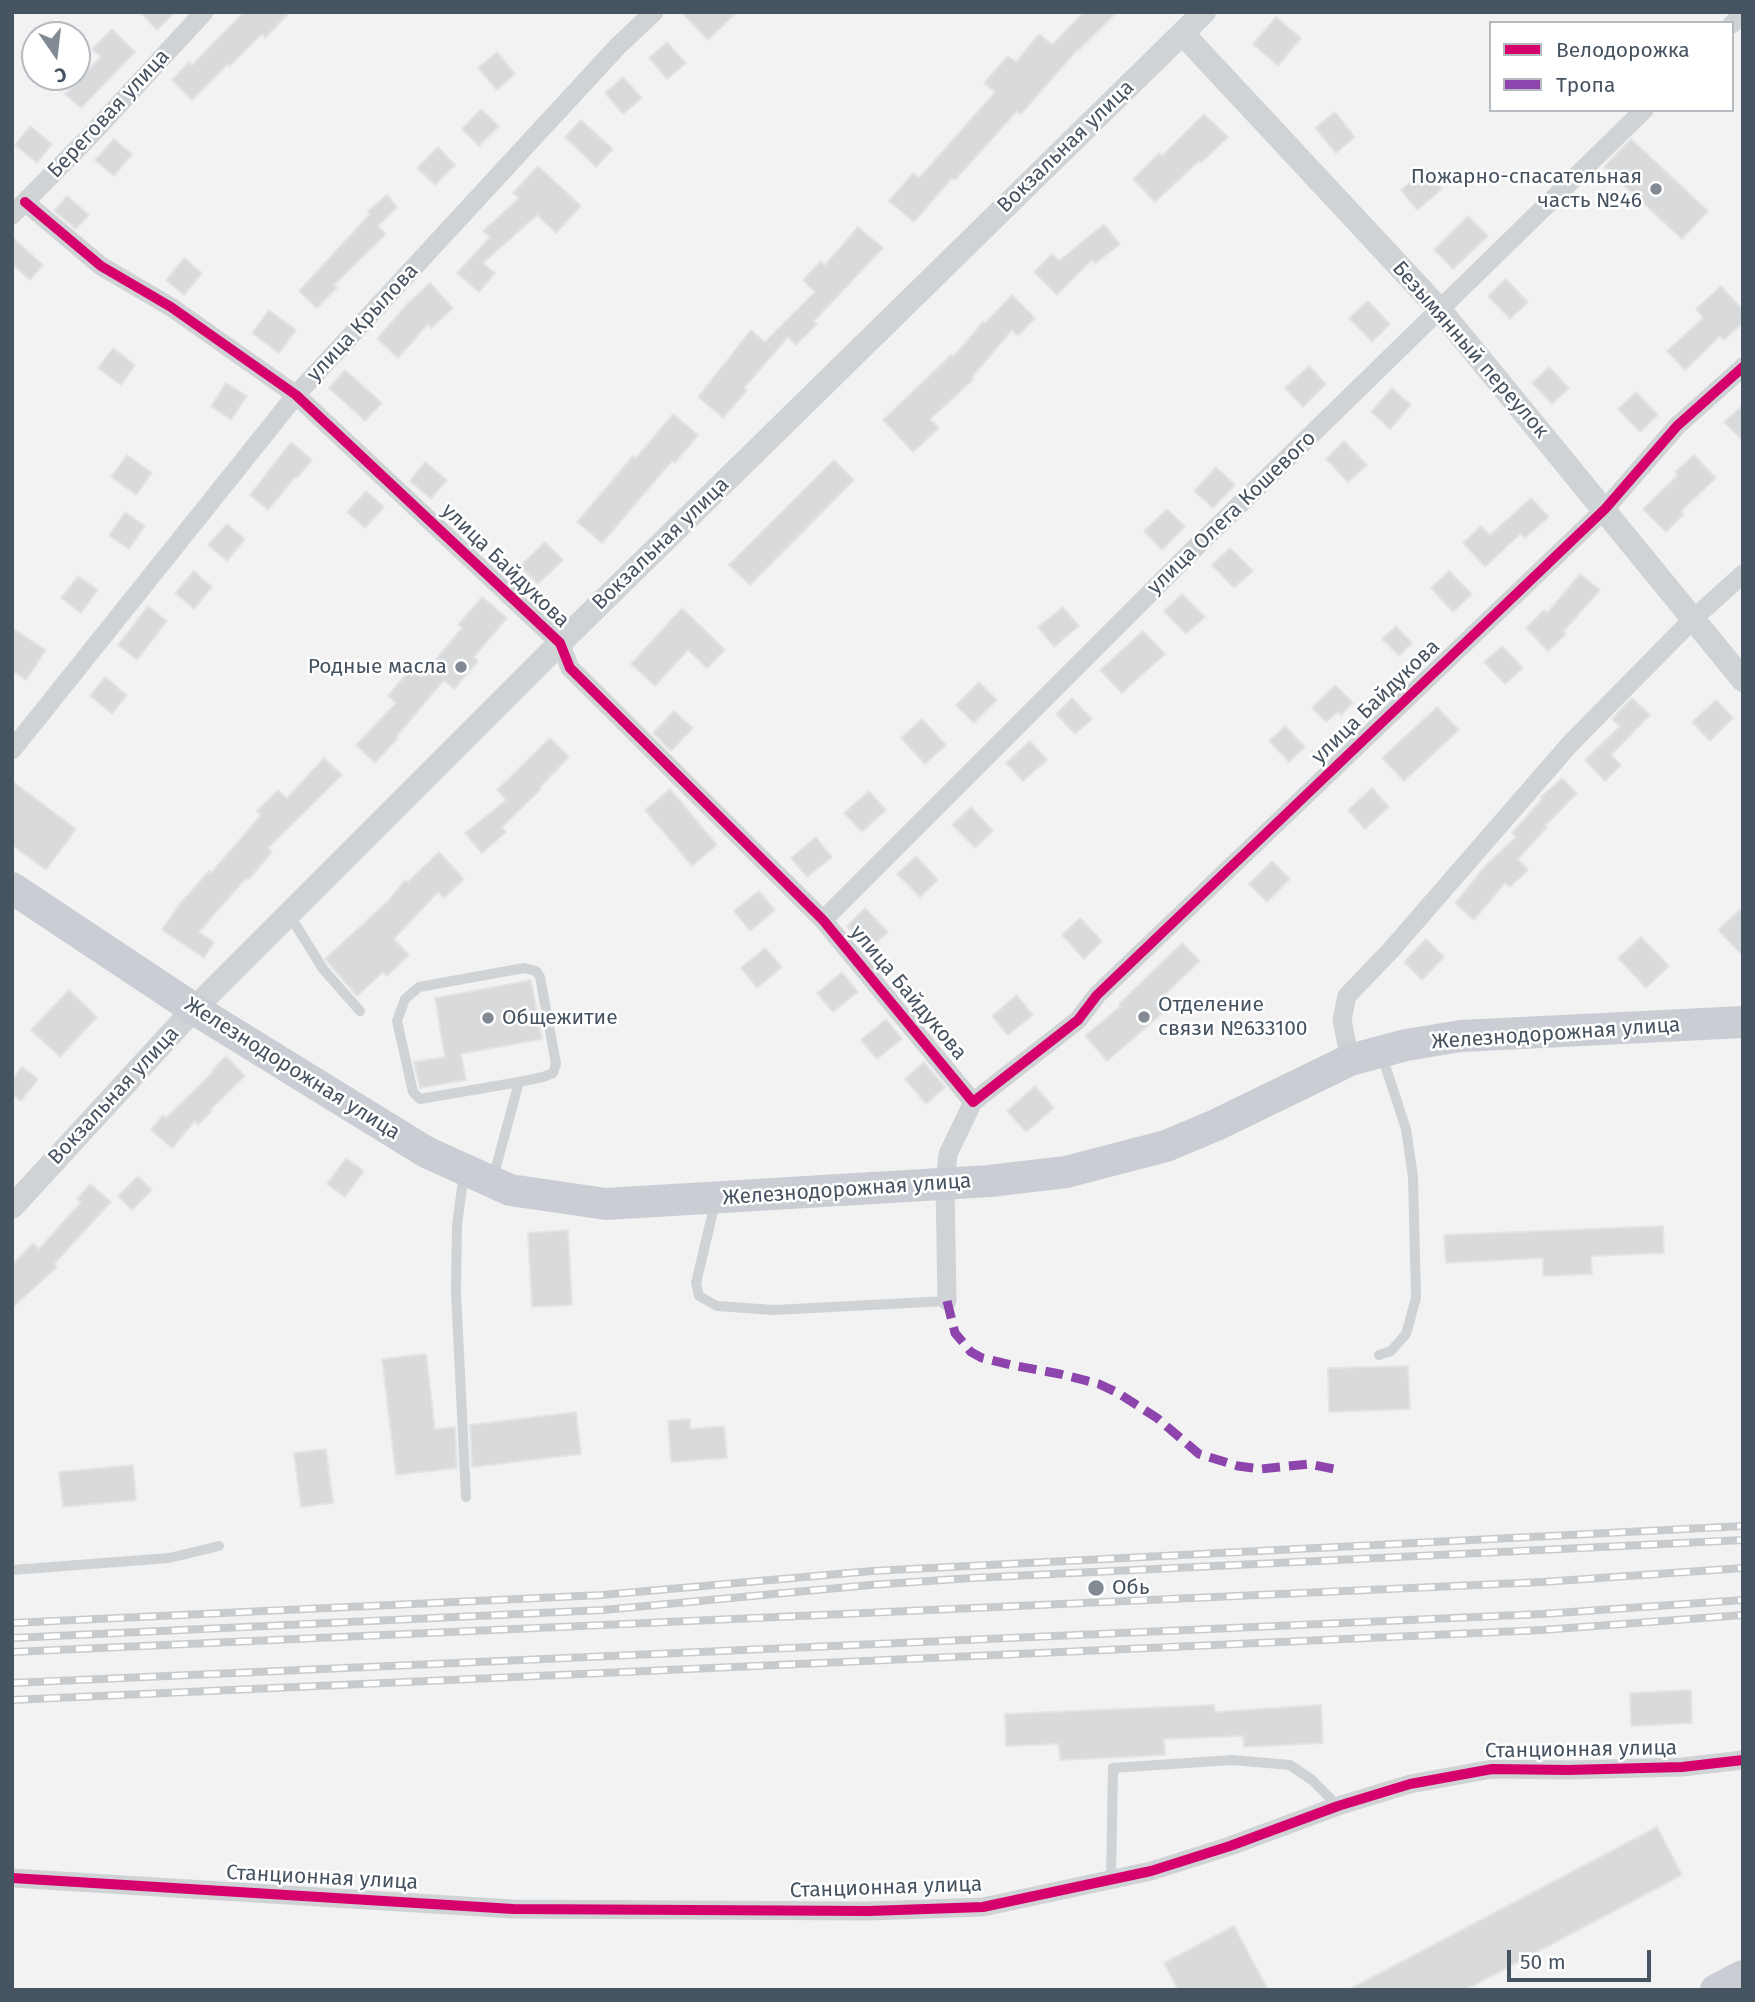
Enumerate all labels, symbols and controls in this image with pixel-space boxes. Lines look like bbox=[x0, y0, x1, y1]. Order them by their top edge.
north arrow bbox=[21, 21, 91, 91]
legend bbox=[1489, 21, 1734, 112]
text: Велодорожка bbox=[1556, 37, 1690, 63]
street label: Береговая улица bbox=[43, 44, 175, 184]
text: С bbox=[53, 62, 69, 87]
text: Тропа bbox=[1556, 72, 1615, 98]
street label: Вокзальная улица bbox=[992, 75, 1140, 219]
place label: Пожарно-спасательная часть №46 bbox=[1411, 164, 1642, 214]
marker: Пожарно-спасательная часть №46 bbox=[1648, 181, 1664, 197]
street label: Безымянный переулок bbox=[1386, 256, 1554, 444]
street label: улица Крылова bbox=[302, 259, 424, 387]
street label: улица Олега Кошевого bbox=[1143, 426, 1321, 600]
street label: Вокзальная улица bbox=[587, 472, 735, 616]
street label: улица Байдукова bbox=[436, 498, 574, 634]
street label: улица Байдукова bbox=[1307, 634, 1445, 770]
place label: Родные масла bbox=[308, 654, 447, 680]
marker: Родные масла bbox=[453, 659, 469, 675]
street label: улица Байдукова bbox=[844, 920, 972, 1066]
street label: Железнодорожная улица bbox=[180, 992, 404, 1146]
place label: Отделение связи №633100 bbox=[1158, 992, 1308, 1042]
place label: Общежитие bbox=[502, 1005, 618, 1031]
marker: Отделение связи №633100 bbox=[1136, 1009, 1152, 1025]
marker: Общежитие bbox=[480, 1010, 496, 1026]
street label: Железнодорожная улица bbox=[1431, 1013, 1681, 1055]
street label: Вокзальная улица bbox=[43, 1022, 185, 1170]
street label: Железнодорожная улица bbox=[722, 1169, 972, 1211]
place label: Обь bbox=[1112, 1575, 1150, 1601]
marker: Обь bbox=[1086, 1578, 1106, 1598]
street label: Станционная улица bbox=[1485, 1736, 1677, 1764]
street label: Станционная улица bbox=[225, 1860, 419, 1896]
street label: Станционная улица bbox=[789, 1872, 983, 1904]
scale bar bbox=[1510, 1936, 1654, 1980]
text: 50 m bbox=[1520, 1949, 1566, 1975]

